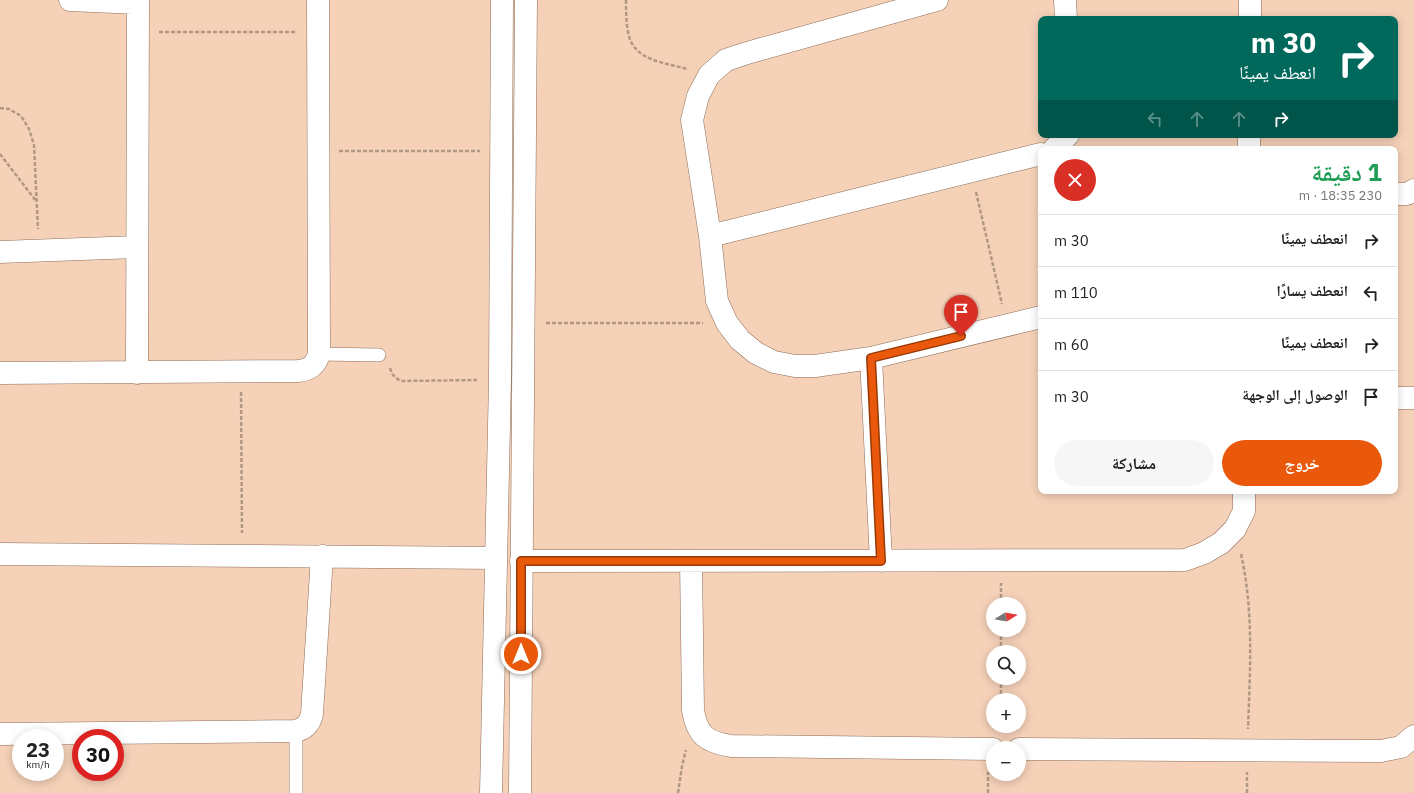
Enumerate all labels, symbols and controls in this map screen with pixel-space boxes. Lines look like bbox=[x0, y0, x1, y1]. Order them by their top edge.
text: 30 m bbox=[1251, 24, 1316, 61]
icon: right bbox=[1330, 32, 1382, 84]
text: انعطف يمينًا bbox=[1239, 61, 1316, 84]
icon: left bbox=[1144, 108, 1166, 130]
icon: ahead bbox=[1186, 108, 1208, 130]
icon: ahead bbox=[1228, 108, 1250, 130]
icon: right bbox=[1270, 108, 1292, 130]
text: 1 دقيقة bbox=[1312, 156, 1382, 188]
button: close bbox=[1054, 159, 1096, 201]
text: 230 m · 18:35 bbox=[1299, 187, 1382, 204]
text: انعطف يمينًا bbox=[1281, 229, 1348, 248]
icon: right bbox=[1360, 230, 1382, 252]
text: 30 m bbox=[1054, 231, 1089, 250]
text: انعطف يسارًا bbox=[1276, 281, 1348, 300]
icon: left bbox=[1360, 282, 1382, 304]
text: 110 m bbox=[1054, 283, 1098, 302]
pin bbox=[944, 295, 978, 336]
icon: arrive bbox=[950, 301, 972, 323]
text: انعطف يمينًا bbox=[1281, 333, 1348, 352]
icon: right bbox=[1360, 334, 1382, 356]
text: 60 m bbox=[1054, 335, 1089, 354]
text: الوصول إلى الوجهة bbox=[1242, 385, 1348, 404]
icon: arrive bbox=[1360, 386, 1382, 408]
text: 30 m bbox=[1054, 387, 1089, 406]
button: مشاركة bbox=[1054, 440, 1214, 486]
button: خروج bbox=[1222, 440, 1382, 486]
north arrow bbox=[986, 597, 1026, 637]
map controls bbox=[986, 597, 1026, 781]
position arrow bbox=[500, 633, 542, 675]
button: search bbox=[986, 645, 1026, 685]
button: + bbox=[986, 693, 1026, 733]
speed limit sign: 30 bbox=[72, 729, 124, 781]
text: 23 bbox=[26, 736, 50, 763]
button: − bbox=[986, 741, 1026, 781]
text: km/h bbox=[26, 758, 50, 771]

